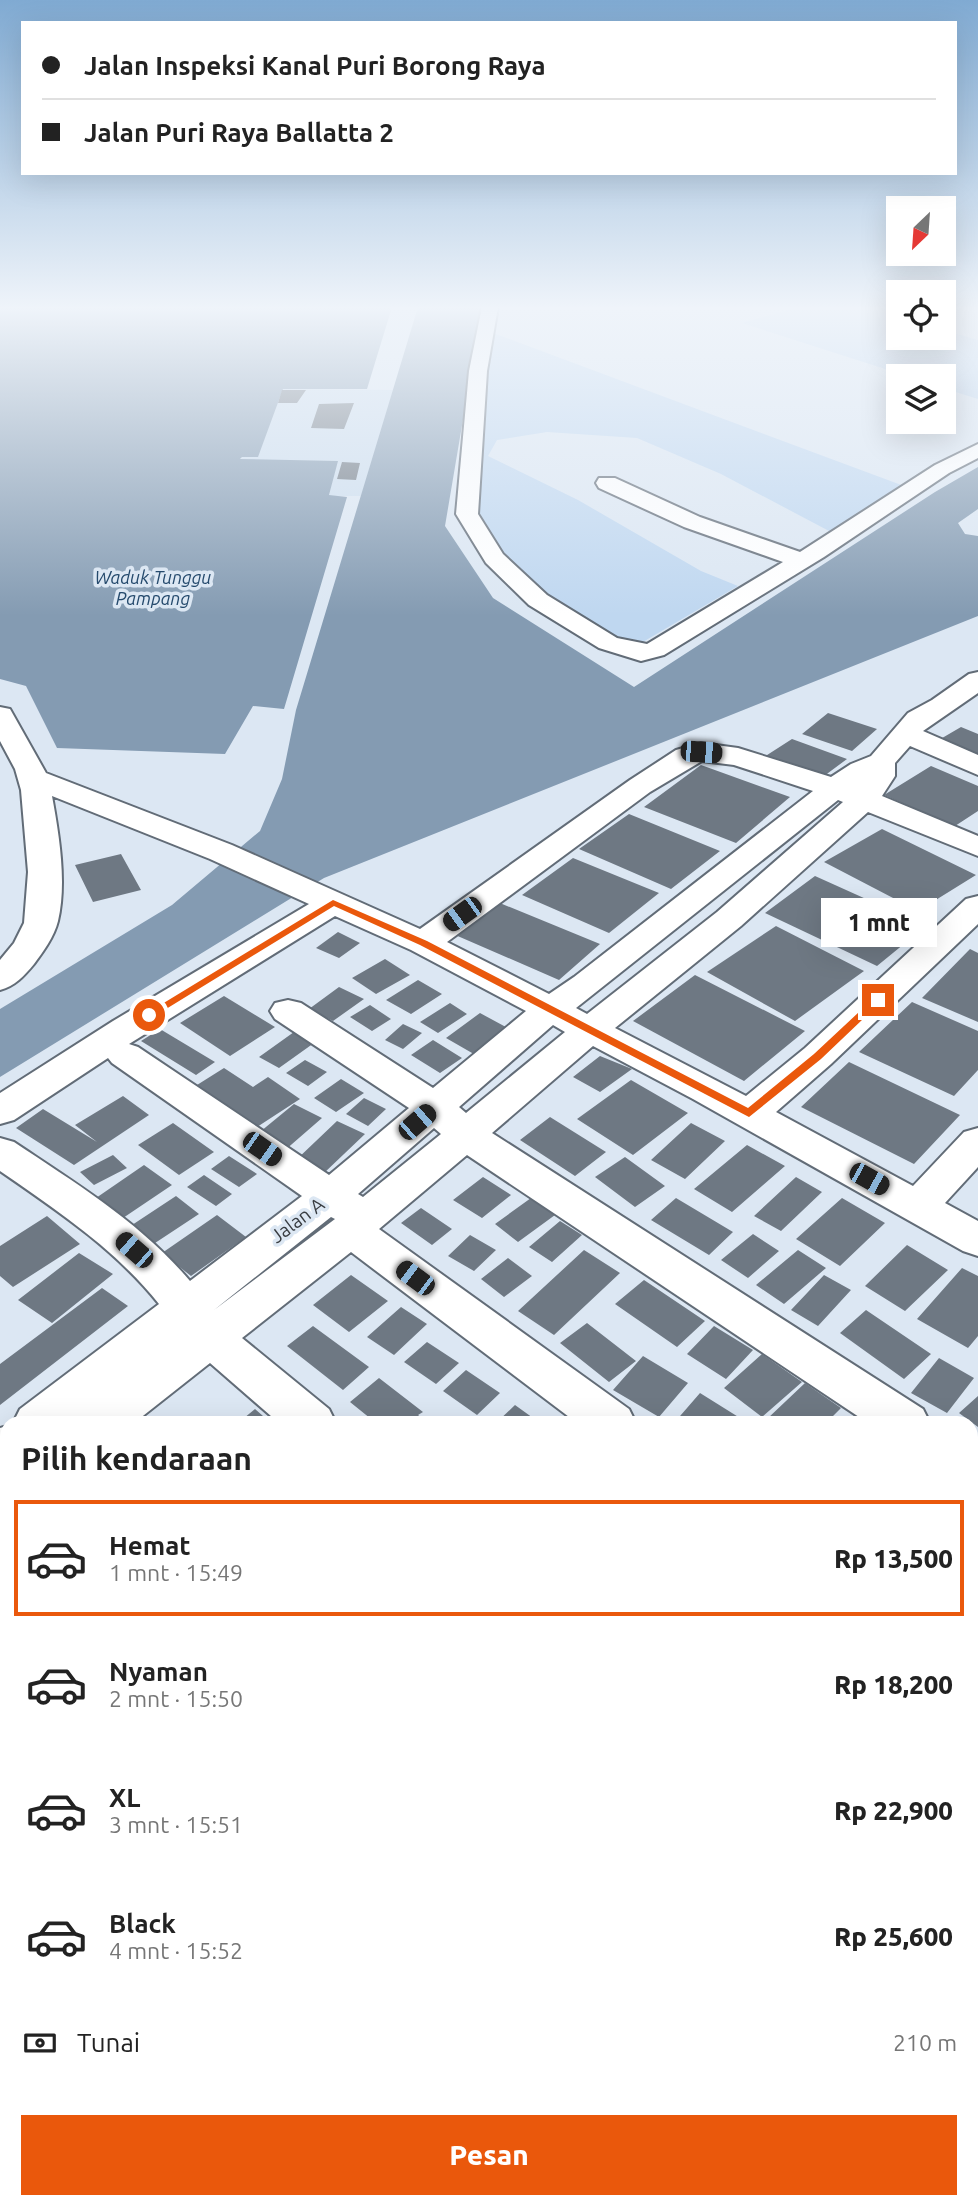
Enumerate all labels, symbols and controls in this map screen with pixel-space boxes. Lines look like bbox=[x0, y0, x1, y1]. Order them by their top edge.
text: Jalan Inspeksi Kanal Puri Borong Raya bbox=[84, 51, 546, 80]
text: Jalan Puri Raya Ballatta 2 bbox=[84, 118, 394, 147]
north arrow bbox=[886, 196, 956, 266]
map controls bbox=[886, 196, 956, 434]
button: locate bbox=[886, 280, 956, 350]
button: layers bbox=[886, 364, 956, 434]
water label: Waduk Tunggu Pampang bbox=[95, 567, 211, 608]
car bbox=[680, 740, 723, 764]
car bbox=[439, 893, 486, 935]
callout: 1 mnt bbox=[820, 898, 936, 948]
text: 1 mnt bbox=[848, 910, 910, 935]
route end bbox=[862, 984, 894, 1016]
route start bbox=[133, 999, 165, 1031]
car bbox=[395, 1100, 440, 1144]
car bbox=[239, 1128, 286, 1170]
car bbox=[846, 1160, 893, 1198]
street label: Jalan A bbox=[266, 1192, 329, 1247]
car bbox=[112, 1228, 157, 1272]
car bbox=[392, 1257, 439, 1299]
text: Pilih kendaraan bbox=[21, 1440, 252, 1476]
icon: car bbox=[25, 1527, 88, 1590]
text: Hemat bbox=[109, 1531, 191, 1560]
text: Rp 13,500 bbox=[834, 1544, 953, 1573]
text: 1 mnt · 15:49 bbox=[109, 1560, 243, 1585]
icon: car bbox=[25, 1653, 88, 1716]
text: Nyaman bbox=[109, 1657, 208, 1686]
text: Rp 18,200 bbox=[834, 1670, 953, 1699]
text: 2 mnt · 15:50 bbox=[109, 1686, 243, 1711]
icon: car bbox=[25, 1779, 88, 1842]
text: XL bbox=[109, 1783, 140, 1812]
text: Rp 22,900 bbox=[834, 1796, 953, 1825]
text: 3 mnt · 15:51 bbox=[109, 1812, 243, 1837]
icon: car bbox=[25, 1905, 88, 1968]
text: Black bbox=[109, 1909, 176, 1938]
text: Rp 25,600 bbox=[834, 1922, 953, 1951]
text: 4 mnt · 15:52 bbox=[109, 1938, 243, 1963]
icon: cash bbox=[21, 2024, 59, 2062]
text: Tunai bbox=[77, 2028, 140, 2057]
text: 210 m bbox=[893, 2030, 957, 2055]
button: Pesan bbox=[21, 2115, 957, 2195]

